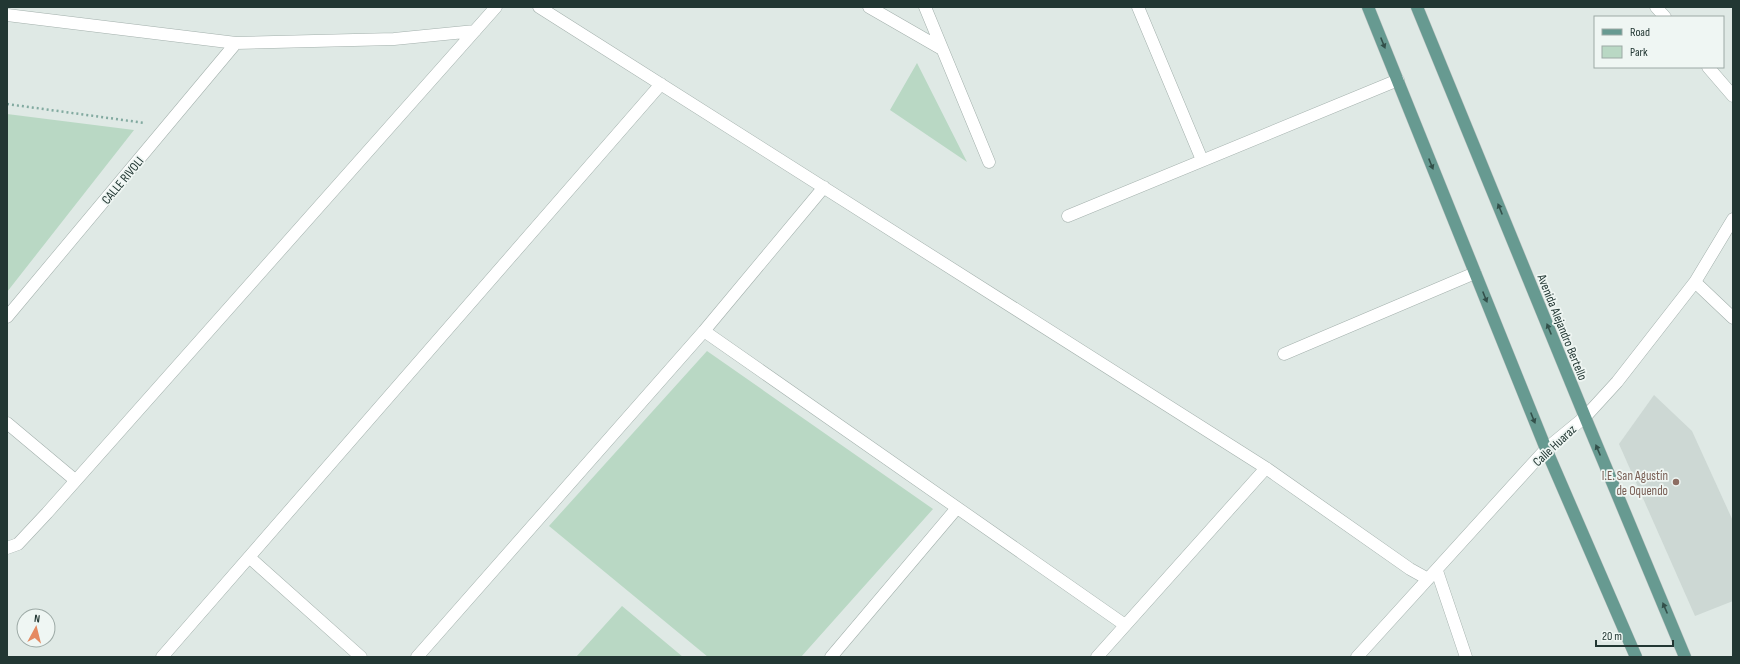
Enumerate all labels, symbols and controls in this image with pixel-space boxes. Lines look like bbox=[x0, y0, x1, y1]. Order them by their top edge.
legend bbox=[1594, 16, 1724, 68]
text: Road bbox=[1630, 25, 1650, 40]
one-way arrow bbox=[1380, 38, 1386, 50]
text: Park bbox=[1630, 45, 1648, 60]
street label: CALLE RIVOLI bbox=[98, 154, 147, 208]
one-way arrow bbox=[1429, 158, 1435, 170]
one-way arrow bbox=[1497, 203, 1503, 214]
street label: Avenida Alejandro Bertello bbox=[1533, 271, 1591, 383]
one-way arrow bbox=[1482, 292, 1488, 303]
one-way arrow bbox=[1546, 324, 1552, 335]
one-way arrow bbox=[1531, 412, 1537, 424]
street label: Calle Huaraz bbox=[1530, 421, 1580, 470]
one-way arrow bbox=[1595, 443, 1601, 455]
place label: I.E. San Agustín de Oquendo bbox=[1602, 468, 1668, 499]
marker: I.E. San Agustín de Oquendo bbox=[1671, 477, 1681, 487]
one-way arrow bbox=[1661, 602, 1667, 614]
north arrow bbox=[16, 608, 56, 648]
text: N bbox=[33, 612, 41, 625]
scale bar bbox=[1596, 622, 1673, 648]
text: 20 m bbox=[1602, 629, 1622, 644]

